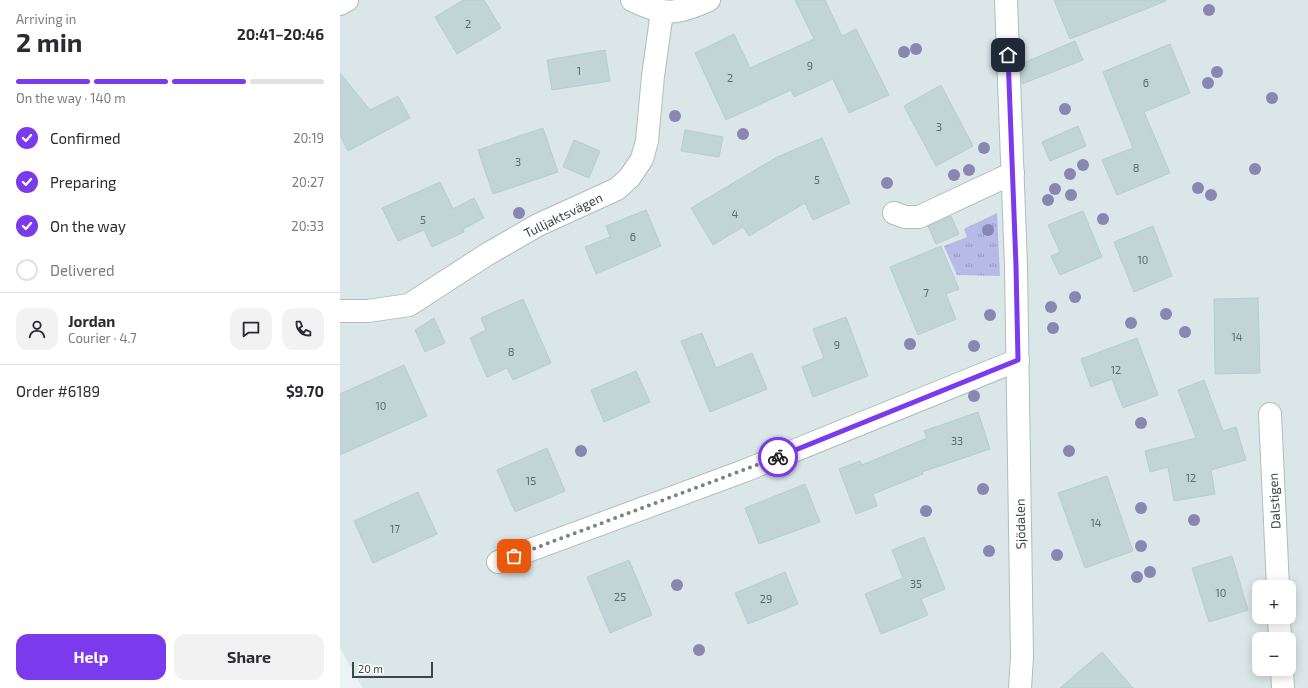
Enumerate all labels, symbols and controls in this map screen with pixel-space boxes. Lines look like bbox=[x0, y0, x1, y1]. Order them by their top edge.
text: Arriving in bbox=[16, 11, 76, 27]
house number: 2 bbox=[465, 17, 471, 30]
text: 20:41–20:46 bbox=[237, 25, 324, 43]
text: 2 min bbox=[16, 26, 82, 57]
pin bbox=[991, 38, 1025, 72]
icon: home bbox=[997, 44, 1019, 66]
house number: 9 bbox=[807, 59, 813, 72]
house number: 1 bbox=[577, 64, 581, 77]
house number: 2 bbox=[727, 71, 733, 84]
house number: 6 bbox=[1143, 76, 1149, 89]
text: On the way · 140 m bbox=[16, 90, 126, 106]
house number: 3 bbox=[936, 120, 942, 133]
icon: check bbox=[16, 127, 38, 149]
text: Confirmed bbox=[50, 129, 121, 147]
text: 20:19 bbox=[293, 130, 324, 146]
house number: 3 bbox=[515, 155, 521, 168]
house number: 8 bbox=[1133, 161, 1139, 174]
icon: check bbox=[16, 171, 38, 193]
text: Preparing bbox=[50, 173, 116, 191]
house number: 5 bbox=[814, 173, 820, 186]
text: 20:27 bbox=[292, 174, 324, 190]
street label: Tulljaktsvägen bbox=[521, 189, 605, 241]
house number: 4 bbox=[732, 207, 739, 220]
house number: 5 bbox=[420, 213, 426, 226]
icon: check bbox=[16, 215, 38, 237]
text: On the way bbox=[50, 217, 126, 235]
text: 20:33 bbox=[291, 218, 324, 234]
house number: 6 bbox=[630, 230, 636, 243]
house number: 10 bbox=[1137, 253, 1149, 266]
text: Delivered bbox=[50, 261, 115, 279]
house number: 7 bbox=[923, 286, 929, 299]
button: person bbox=[16, 308, 58, 350]
button: chat bbox=[230, 308, 272, 350]
button: phone bbox=[282, 308, 324, 350]
text: Jordan bbox=[68, 312, 115, 330]
text: Courier · 4.7 bbox=[68, 330, 137, 346]
house number: 14 bbox=[1231, 330, 1243, 343]
house number: 9 bbox=[834, 338, 840, 351]
house number: 8 bbox=[508, 345, 514, 358]
house number: 12 bbox=[1111, 363, 1121, 376]
text: Order #6189 bbox=[16, 382, 100, 400]
text: $9.70 bbox=[286, 382, 324, 400]
house number: 10 bbox=[375, 399, 387, 412]
house number: 33 bbox=[951, 434, 963, 447]
courier bbox=[758, 437, 798, 477]
icon: bike bbox=[767, 446, 789, 468]
house number: 12 bbox=[1186, 471, 1196, 484]
street label: Dalstigen bbox=[1265, 473, 1283, 529]
house number: 15 bbox=[526, 474, 536, 487]
street label: Sjödalen bbox=[1012, 498, 1028, 550]
house number: 14 bbox=[1090, 516, 1102, 529]
house number: 17 bbox=[390, 522, 400, 535]
pin bbox=[497, 539, 531, 573]
icon: bag bbox=[503, 545, 525, 567]
house number: 35 bbox=[910, 577, 922, 590]
map controls bbox=[1252, 580, 1296, 676]
button: + bbox=[1252, 580, 1296, 624]
house number: 10 bbox=[1215, 586, 1227, 599]
house number: 25 bbox=[614, 590, 626, 603]
house number: 29 bbox=[760, 592, 772, 605]
button: − bbox=[1252, 632, 1296, 676]
button: Help bbox=[16, 634, 166, 680]
button: Share bbox=[174, 634, 324, 680]
scale bar bbox=[352, 660, 433, 679]
text: 20 m bbox=[358, 662, 383, 675]

